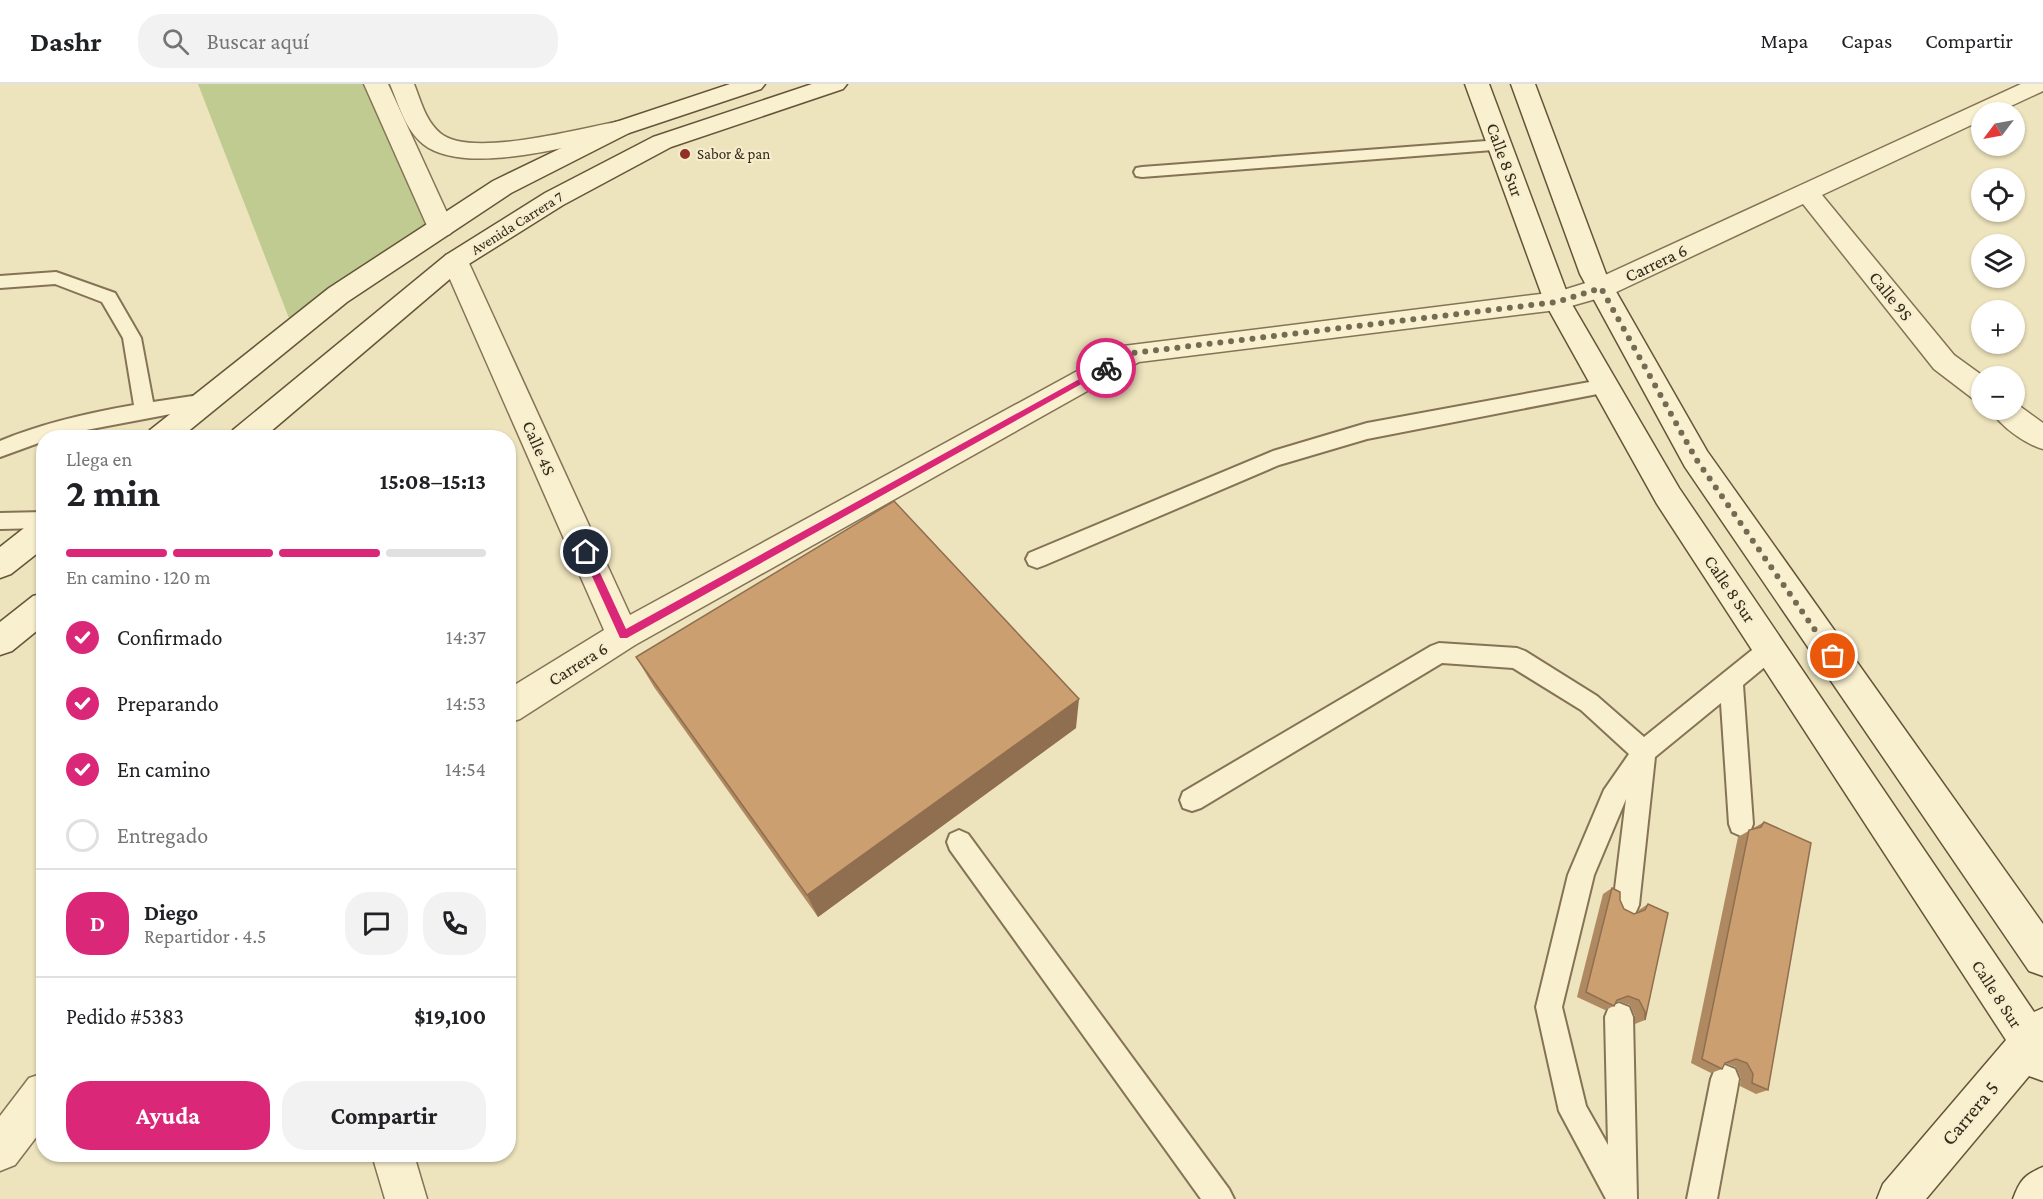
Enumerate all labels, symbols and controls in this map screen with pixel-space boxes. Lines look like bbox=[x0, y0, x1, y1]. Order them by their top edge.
search box bbox=[138, 14, 558, 68]
icon: search bbox=[159, 25, 192, 58]
text: Dashr bbox=[30, 26, 102, 57]
text: Buscar aquí bbox=[207, 29, 309, 54]
text: Mapa bbox=[1760, 29, 1808, 53]
text: Capas bbox=[1841, 29, 1892, 53]
text: Compartir bbox=[1925, 29, 2013, 53]
north arrow bbox=[1971, 102, 2025, 156]
map controls bbox=[1971, 102, 2025, 420]
street label: Calle 8 Sur bbox=[1482, 120, 1528, 200]
place label: Sabor & pan bbox=[697, 146, 770, 163]
marker: Sabor & pan bbox=[678, 147, 692, 161]
button: locate bbox=[1971, 168, 2025, 222]
street label: Avenida Carrera 7 bbox=[468, 188, 566, 258]
button: layers bbox=[1971, 234, 2025, 288]
street label: Carrera 6 bbox=[1622, 240, 1690, 286]
street label: Calle 9S bbox=[1865, 267, 1917, 325]
button: + bbox=[1971, 300, 2025, 354]
courier bbox=[1076, 338, 1136, 398]
icon: bike bbox=[1090, 352, 1123, 385]
button: − bbox=[1971, 366, 2025, 420]
street label: Calle 4S bbox=[518, 418, 560, 478]
text: Llega en bbox=[66, 448, 132, 470]
text: 15:08–15:13 bbox=[380, 469, 486, 494]
text: 2 min bbox=[66, 471, 160, 514]
pin bbox=[560, 526, 611, 577]
icon: home bbox=[569, 535, 602, 568]
street label: Calle 8 Sur bbox=[1700, 551, 1760, 627]
text: En camino · 120 m bbox=[66, 566, 211, 588]
icon: check bbox=[66, 621, 99, 654]
text: Confirmado bbox=[117, 625, 223, 650]
text: 14:37 bbox=[446, 626, 486, 648]
pin bbox=[1807, 630, 1858, 681]
street label: Carrera 6 bbox=[545, 638, 611, 690]
icon: bag bbox=[1816, 639, 1849, 672]
icon: check bbox=[66, 687, 99, 720]
text: Preparando bbox=[117, 691, 219, 716]
text: 14:53 bbox=[446, 692, 486, 714]
icon: check bbox=[66, 753, 99, 786]
text: En camino bbox=[117, 757, 210, 782]
text: 14:54 bbox=[445, 758, 486, 780]
text: Entregado bbox=[117, 823, 208, 848]
button: chat bbox=[345, 892, 408, 955]
button: phone bbox=[423, 892, 486, 955]
text: Diego bbox=[144, 900, 198, 925]
text: D bbox=[90, 911, 105, 936]
text: Repartidor · 4.5 bbox=[144, 925, 266, 947]
street label: Calle 8 Sur bbox=[1968, 956, 2027, 1032]
text: Pedido #5383 bbox=[66, 1004, 184, 1029]
text: $19,100 bbox=[414, 1004, 486, 1029]
street label: Carrera 5 bbox=[1936, 1076, 2004, 1150]
button: Ayuda bbox=[66, 1081, 270, 1150]
button: Compartir bbox=[282, 1081, 486, 1150]

